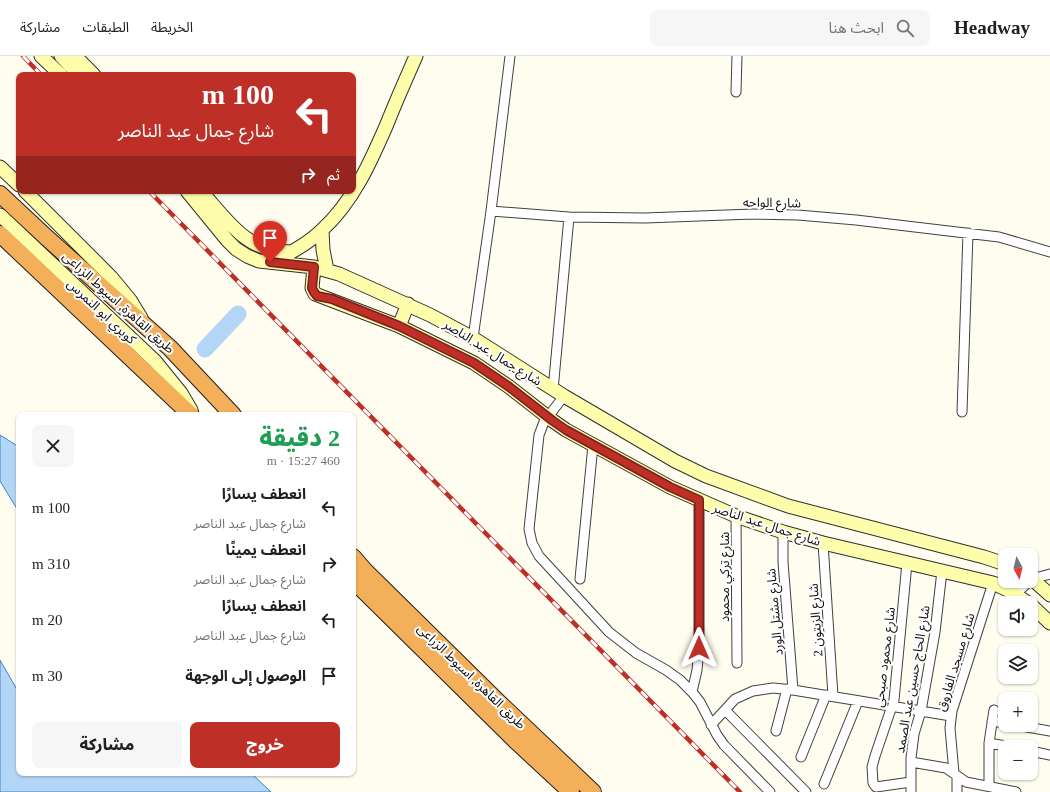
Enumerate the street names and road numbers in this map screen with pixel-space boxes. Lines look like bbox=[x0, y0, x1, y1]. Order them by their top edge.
street label: شارع الواحه bbox=[743, 194, 801, 214]
street label: طريق القاهرة, اسيوط الزراعى bbox=[59, 248, 178, 357]
street label: كوبري ابو النمرس bbox=[62, 276, 139, 350]
street label: شارع جمال عبد الناصر bbox=[439, 316, 544, 391]
street label: شارع جمال عبد الناصر bbox=[709, 500, 823, 552]
street label: شارع تركي محمود bbox=[717, 532, 735, 622]
street label: شارع مشتل الورد bbox=[763, 568, 789, 656]
street label: شارع الزيتون 2 bbox=[805, 583, 829, 657]
street label: شارع الحاج حسين عبد الصمد bbox=[892, 604, 936, 754]
street label: شارع محمود صبحي bbox=[871, 606, 901, 708]
street label: شارع مسجد الفاروق bbox=[933, 611, 980, 714]
street label: طريق القاهرة, اسيوط الزراعى bbox=[414, 621, 529, 733]

